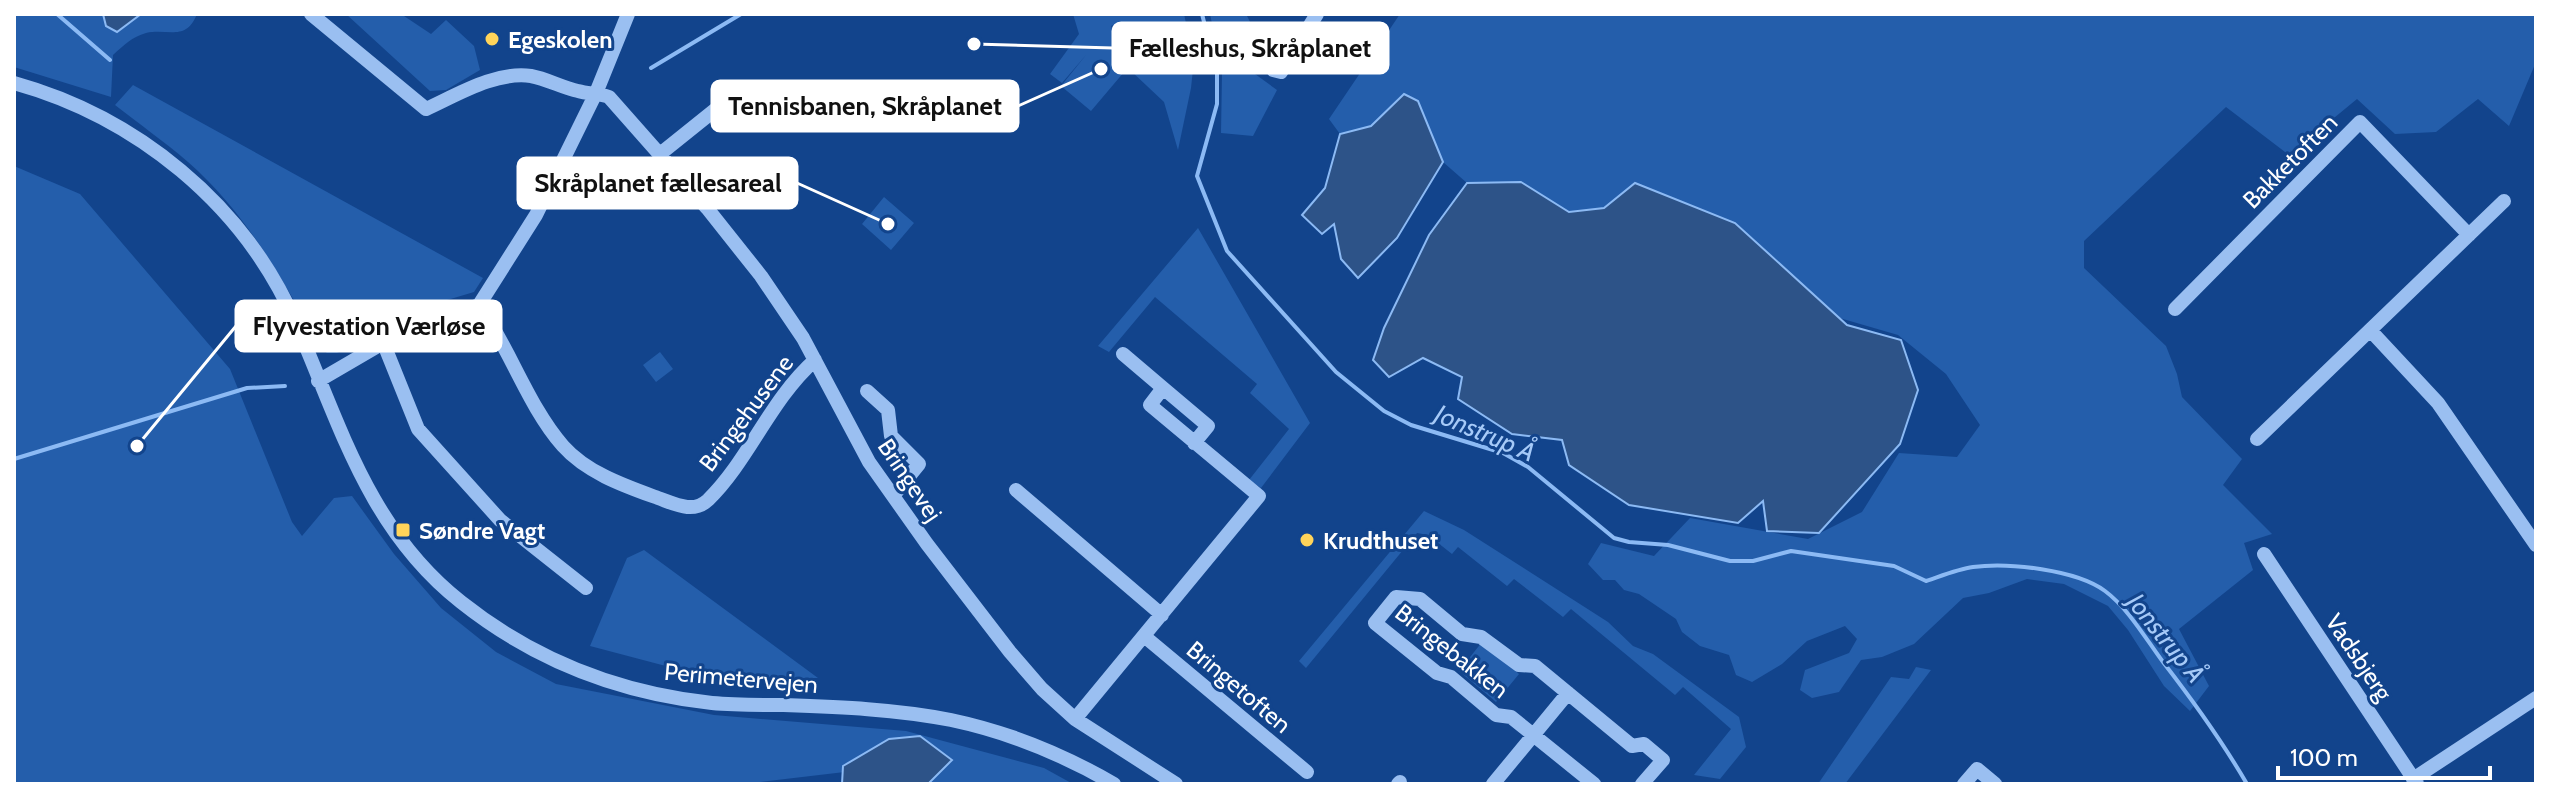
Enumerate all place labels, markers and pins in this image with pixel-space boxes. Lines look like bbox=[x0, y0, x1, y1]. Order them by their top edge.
callout: Fælleshus, Skråplanet bbox=[1113, 23, 1388, 73]
place label: Egeskolen bbox=[508, 25, 612, 54]
marker: Egeskolen bbox=[483, 30, 501, 48]
callout: Tennisbanen, Skråplanet bbox=[712, 81, 1018, 131]
callout: Skråplanet fællesareal bbox=[518, 158, 797, 208]
callout: Flyvestation Værløse bbox=[236, 301, 501, 351]
place label: Søndre Vagt bbox=[419, 516, 545, 545]
marker: Søndre Vagt bbox=[394, 521, 412, 539]
place label: Krudthuset bbox=[1323, 526, 1438, 555]
marker: Krudthuset bbox=[1298, 531, 1316, 549]

